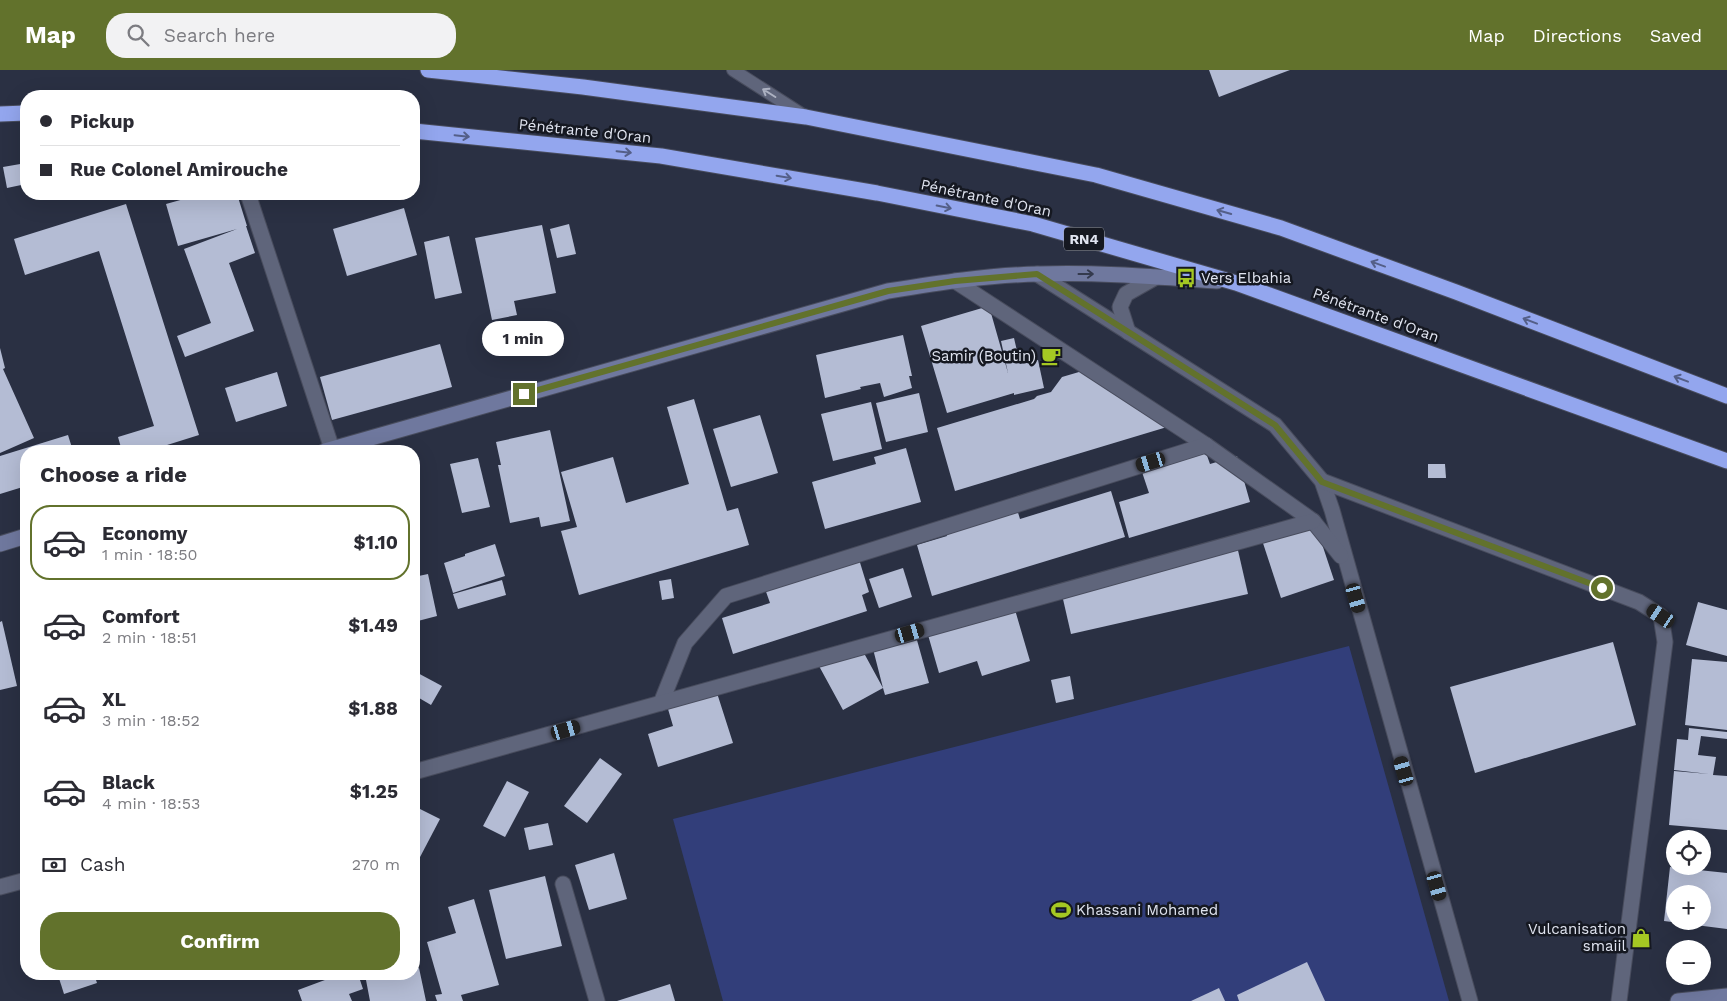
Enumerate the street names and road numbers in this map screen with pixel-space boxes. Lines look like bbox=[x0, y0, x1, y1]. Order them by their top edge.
street label: Pénétrante d'Oran bbox=[518, 115, 652, 147]
street label: Pénétrante d'Oran bbox=[919, 175, 1053, 221]
road number: RN4 bbox=[1064, 227, 1104, 250]
street label: Pénétrante d'Oran bbox=[1310, 284, 1442, 346]

